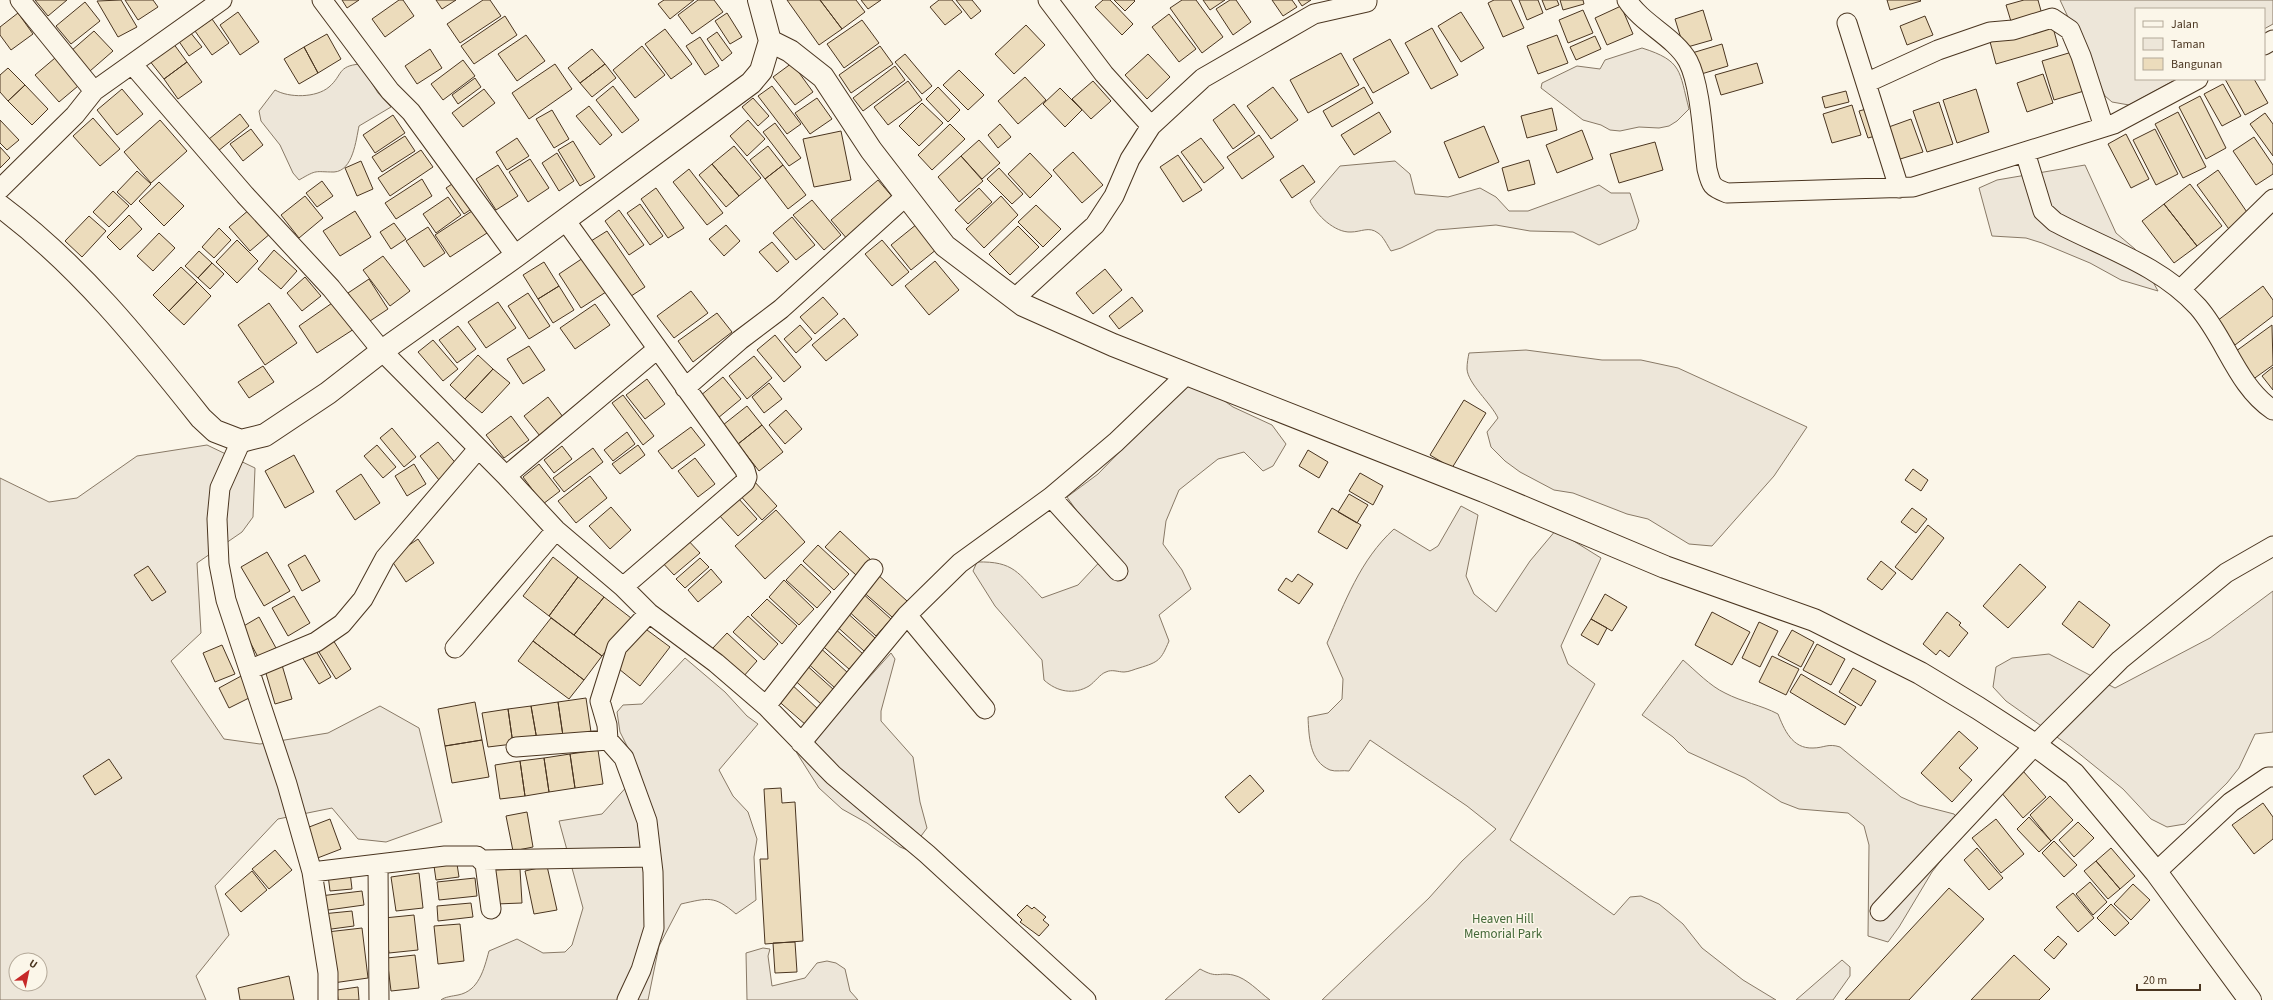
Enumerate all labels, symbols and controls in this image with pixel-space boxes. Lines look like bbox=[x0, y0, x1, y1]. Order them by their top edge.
legend bbox=[2135, 8, 2265, 80]
text: Jalan bbox=[2171, 16, 2198, 33]
text: Taman bbox=[2171, 36, 2205, 53]
text: Bangunan bbox=[2171, 56, 2222, 73]
park label: Heaven Hill Memorial Park bbox=[1464, 910, 1543, 943]
north arrow bbox=[8, 952, 48, 992]
text: U bbox=[26, 956, 40, 972]
scale bar bbox=[2137, 966, 2200, 992]
text: 20 m bbox=[2143, 972, 2167, 989]

